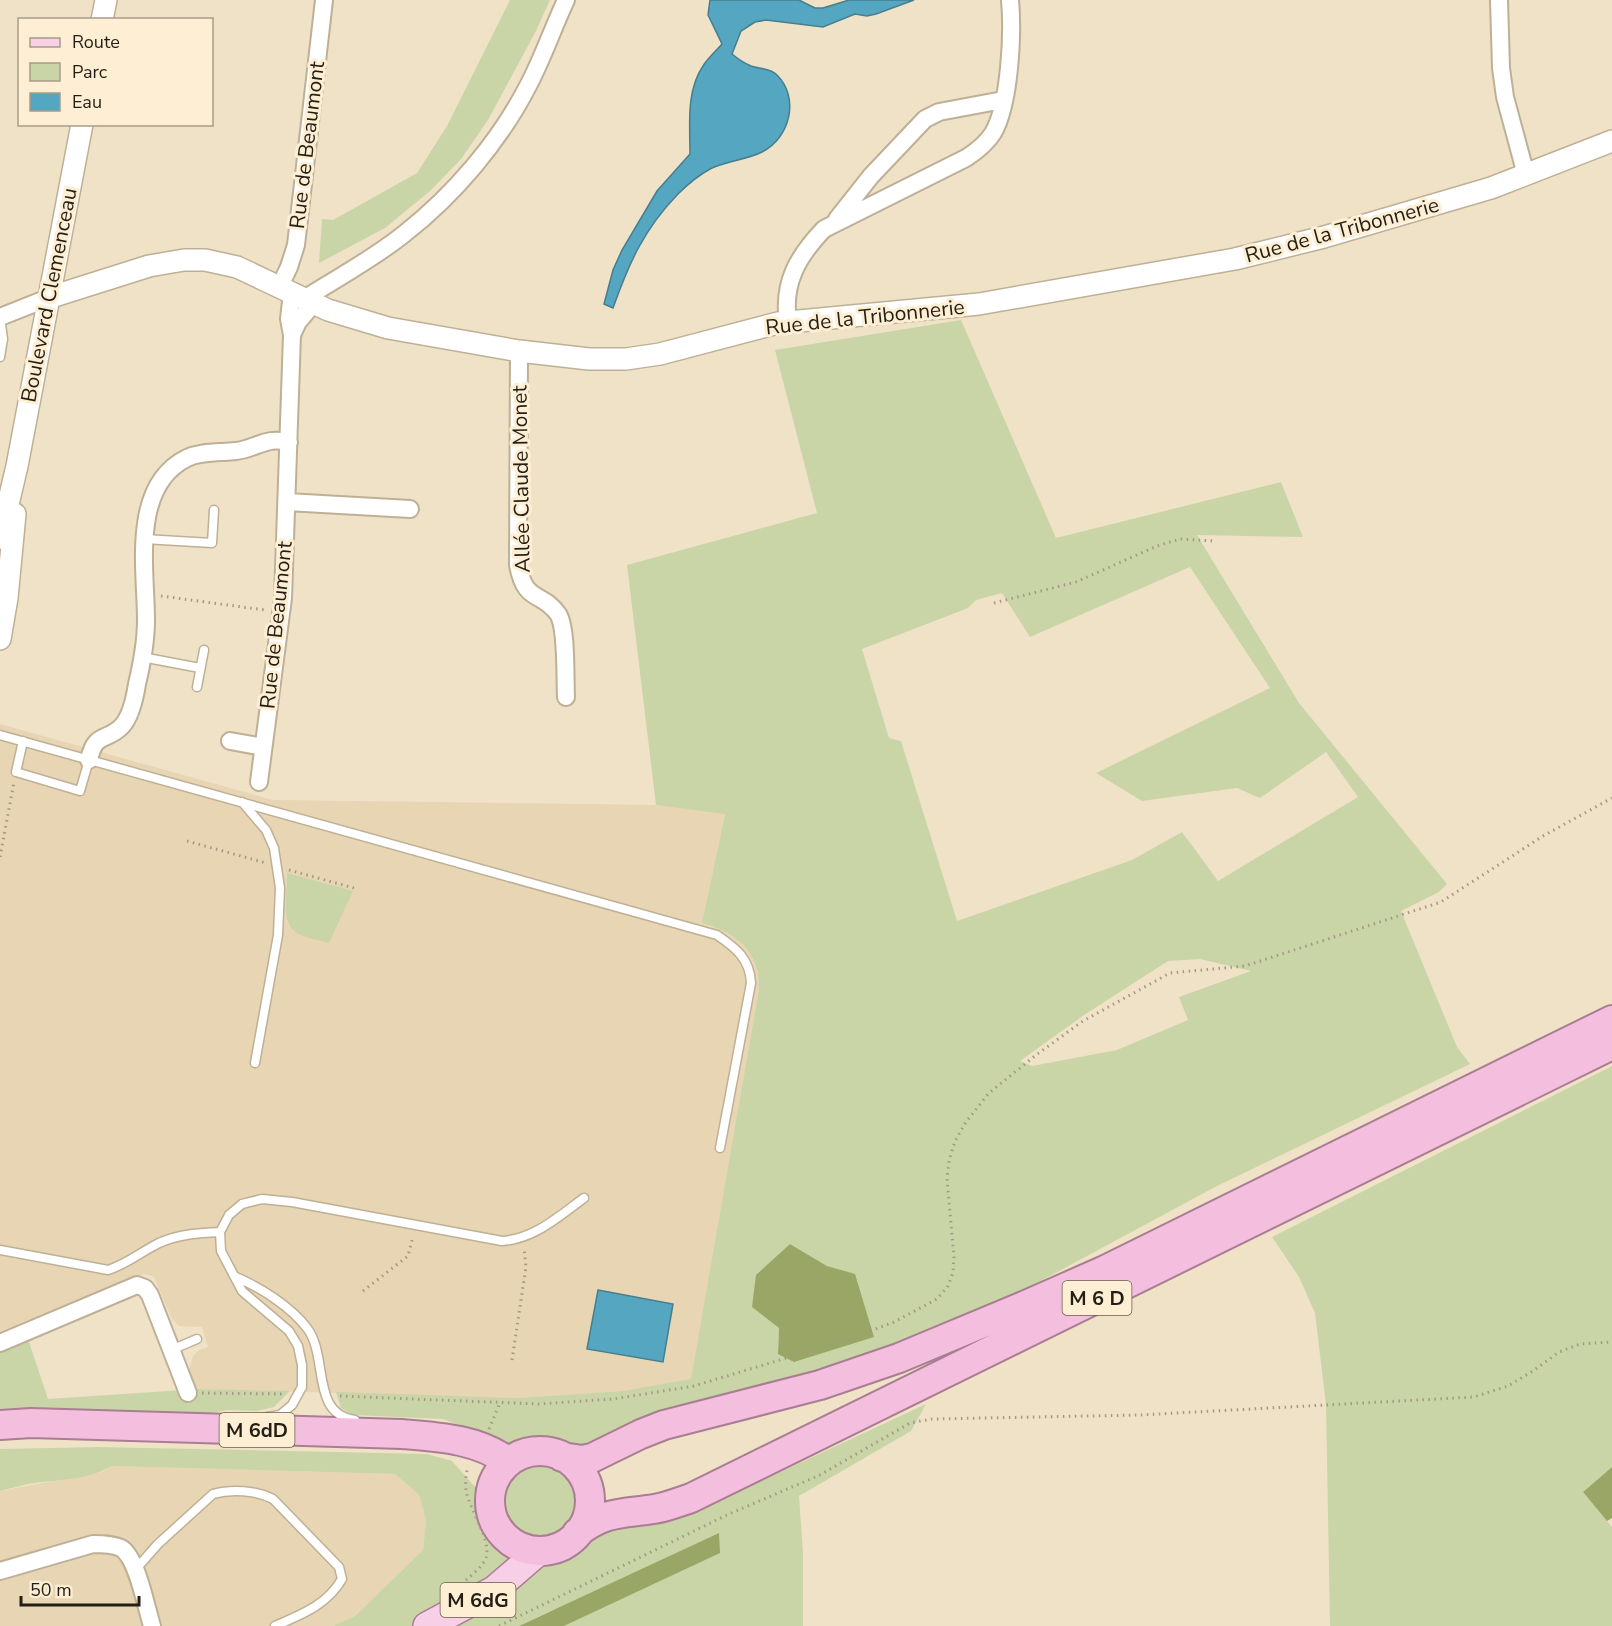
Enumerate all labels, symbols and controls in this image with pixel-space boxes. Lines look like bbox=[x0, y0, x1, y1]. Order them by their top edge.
legend bbox=[18, 18, 213, 126]
text: Route bbox=[72, 30, 120, 54]
street label: Rue de Beaumont bbox=[283, 59, 331, 230]
text: Parc bbox=[72, 60, 107, 84]
text: Eau bbox=[72, 90, 102, 114]
street label: Boulevard Clemenceau bbox=[14, 186, 84, 404]
street label: Rue de la Tribonnerie bbox=[1242, 191, 1442, 269]
street label: Rue de la Tribonnerie bbox=[764, 293, 966, 341]
street label: Allée Claude Monet bbox=[505, 384, 537, 573]
street label: Rue de Beaumont bbox=[253, 539, 299, 710]
road number: M 6 D bbox=[1062, 1281, 1132, 1315]
road number: M 6dD bbox=[220, 1413, 294, 1447]
scale bar bbox=[21, 1569, 140, 1607]
text: 50 m bbox=[30, 1578, 72, 1602]
road number: M 6dG bbox=[440, 1583, 516, 1617]

